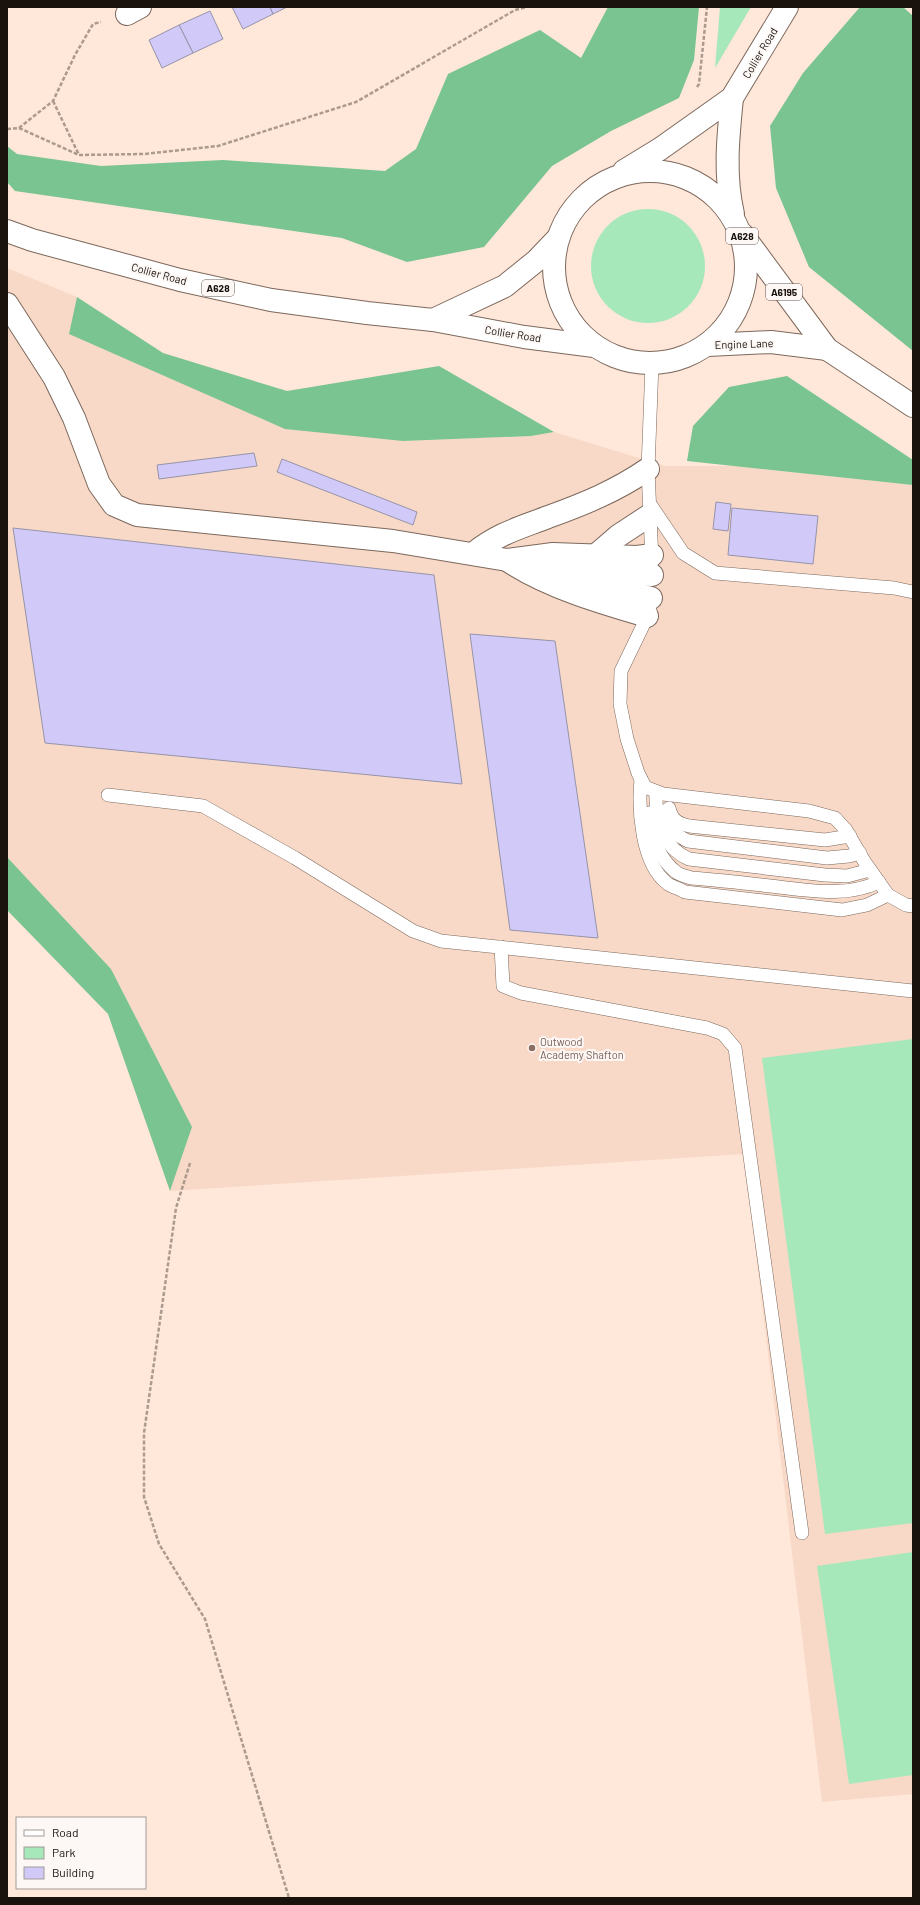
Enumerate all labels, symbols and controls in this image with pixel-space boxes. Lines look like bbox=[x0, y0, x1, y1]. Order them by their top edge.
street label: Collier Road bbox=[739, 25, 780, 80]
road number: A628 bbox=[726, 228, 758, 244]
street label: Collier Road bbox=[130, 260, 188, 287]
road number: A628 bbox=[202, 280, 234, 296]
road number: A6195 bbox=[766, 284, 802, 300]
street label: Collier Road bbox=[484, 323, 542, 344]
street label: Engine Lane bbox=[714, 336, 774, 351]
place label: Outwood Academy Shafton bbox=[540, 1035, 624, 1061]
marker: Outwood Academy Shafton bbox=[527, 1043, 537, 1053]
legend bbox=[16, 1817, 146, 1889]
text: Road bbox=[52, 1825, 79, 1839]
text: Park bbox=[52, 1845, 76, 1859]
text: Building bbox=[52, 1865, 94, 1879]

